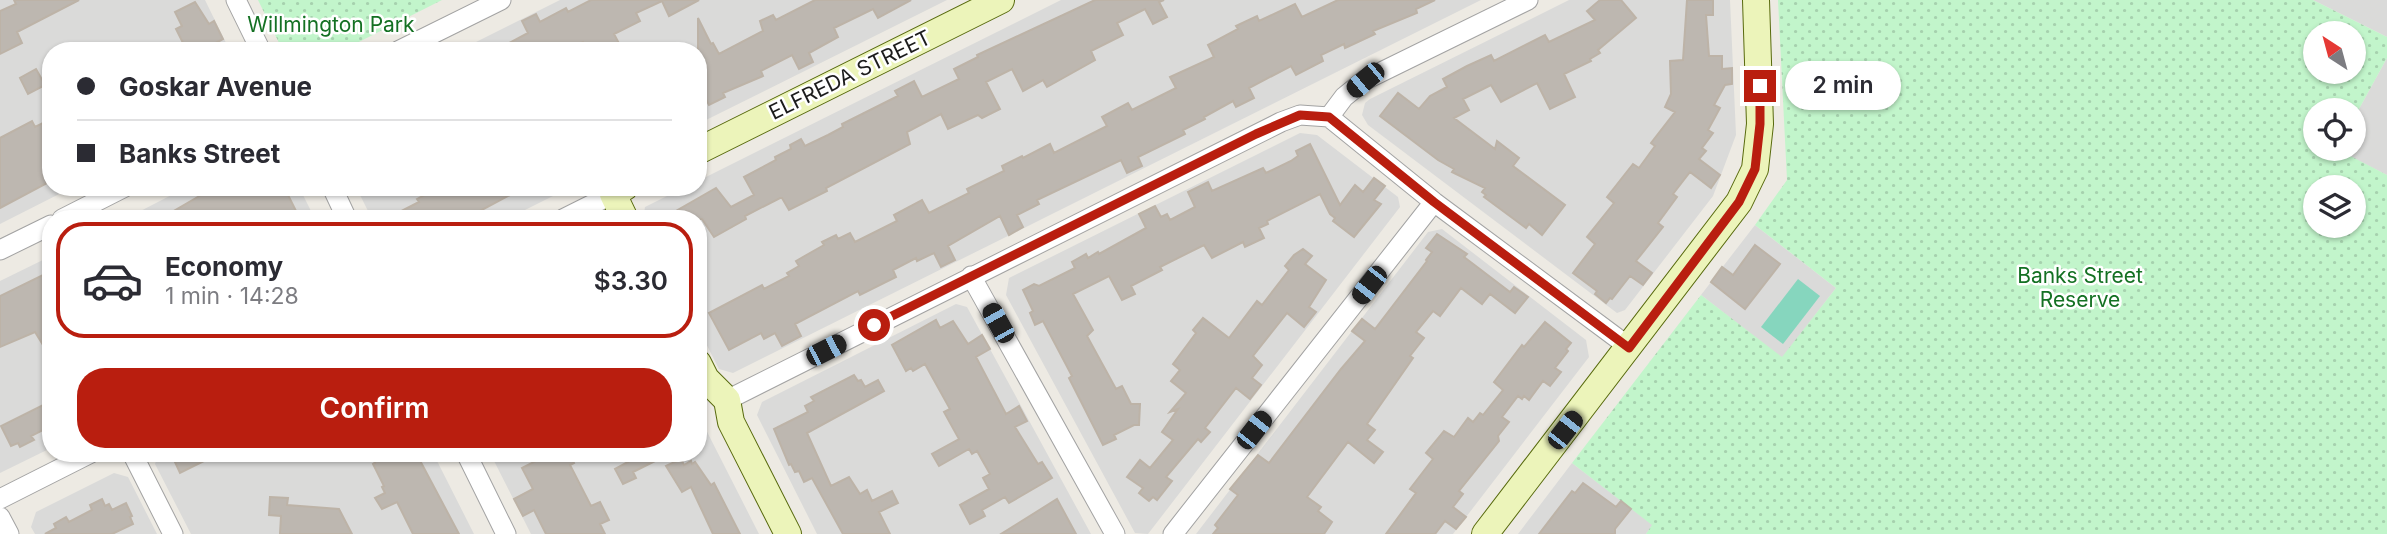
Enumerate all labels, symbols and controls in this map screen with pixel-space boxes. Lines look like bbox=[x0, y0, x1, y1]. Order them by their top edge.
park label: Willmington Park bbox=[247, 12, 415, 37]
north arrow bbox=[2303, 21, 2366, 84]
map controls bbox=[2303, 21, 2366, 238]
street label: ELFREDA STREET bbox=[765, 24, 935, 125]
car bbox=[1343, 58, 1388, 102]
callout: 2 min bbox=[1784, 62, 1900, 110]
route end bbox=[1744, 70, 1776, 102]
text: Goskar Avenue bbox=[119, 71, 312, 102]
text: 2 min bbox=[1813, 71, 1873, 99]
button: locate bbox=[2303, 98, 2366, 161]
text: Banks Street bbox=[119, 138, 280, 169]
button: layers bbox=[2303, 175, 2366, 238]
icon: car bbox=[81, 249, 144, 312]
text: Economy bbox=[165, 251, 283, 282]
car bbox=[1348, 262, 1391, 308]
park label: Banks Street Reserve bbox=[2017, 263, 2143, 312]
text: $3.30 bbox=[594, 265, 668, 296]
text: 1 min · 14:28 bbox=[165, 282, 299, 310]
car bbox=[979, 300, 1018, 346]
route start bbox=[858, 309, 890, 341]
car bbox=[803, 331, 850, 369]
button: Confirm bbox=[77, 368, 672, 448]
car bbox=[1233, 407, 1276, 453]
car bbox=[1544, 407, 1587, 453]

